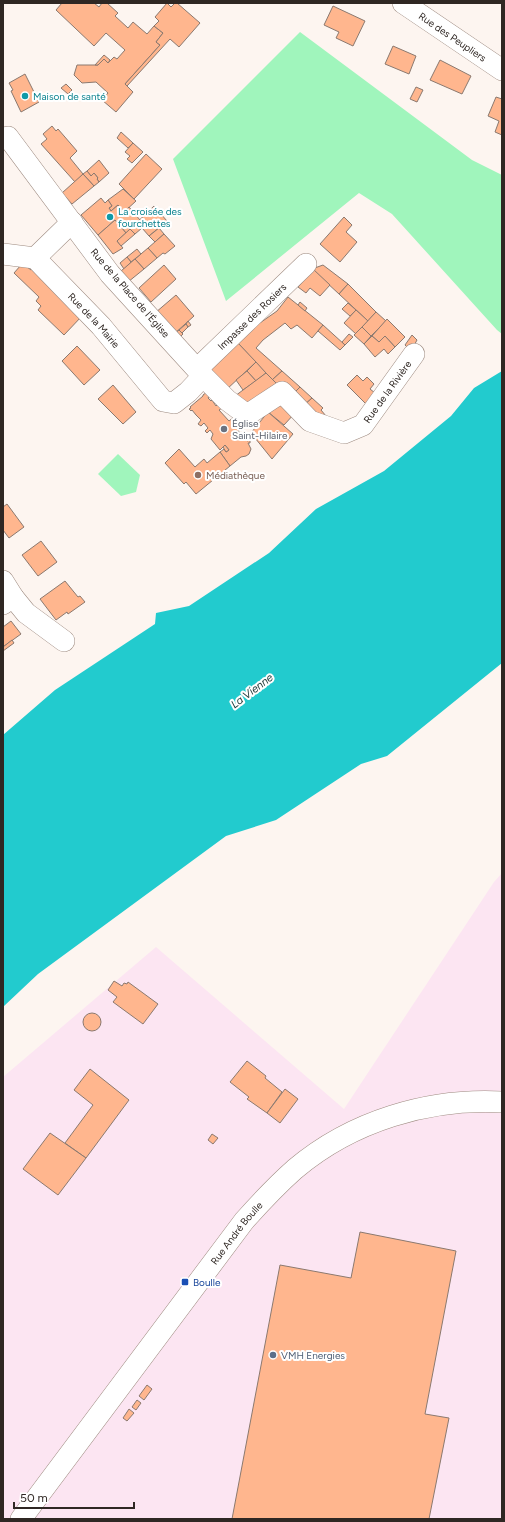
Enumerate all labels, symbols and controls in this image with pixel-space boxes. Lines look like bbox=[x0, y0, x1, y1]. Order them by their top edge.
street label: Rue des Peupliers bbox=[416, 9, 489, 64]
place label: Maison de santé bbox=[33, 90, 106, 103]
marker: Maison de santé bbox=[20, 91, 30, 101]
place label: La croisée des fourchettes bbox=[118, 205, 182, 230]
marker: La croisée des fourchettes bbox=[105, 212, 115, 222]
street label: Rue de la Place de l'Église bbox=[88, 246, 173, 341]
street label: Impasse des Rosiers bbox=[215, 280, 289, 352]
street label: Rue de la Mairie bbox=[65, 290, 123, 351]
street label: Rue de la Rivière bbox=[360, 357, 414, 425]
place label: Église Saint-Hilaire bbox=[232, 417, 288, 442]
marker: Église Saint-Hilaire bbox=[219, 424, 229, 434]
place label: Médiathèque bbox=[206, 469, 265, 482]
marker: Médiathèque bbox=[193, 470, 203, 480]
water label: La Vienne bbox=[228, 671, 276, 711]
street label: Rue André Boulle bbox=[207, 1198, 265, 1267]
place label: Boulle bbox=[193, 1276, 221, 1289]
marker: Boulle bbox=[180, 1277, 190, 1287]
place label: VMH Energies bbox=[281, 1349, 345, 1362]
marker: VMH Energies bbox=[268, 1350, 278, 1360]
scale bar bbox=[14, 1484, 134, 1510]
text: 50 m bbox=[20, 1491, 48, 1505]

